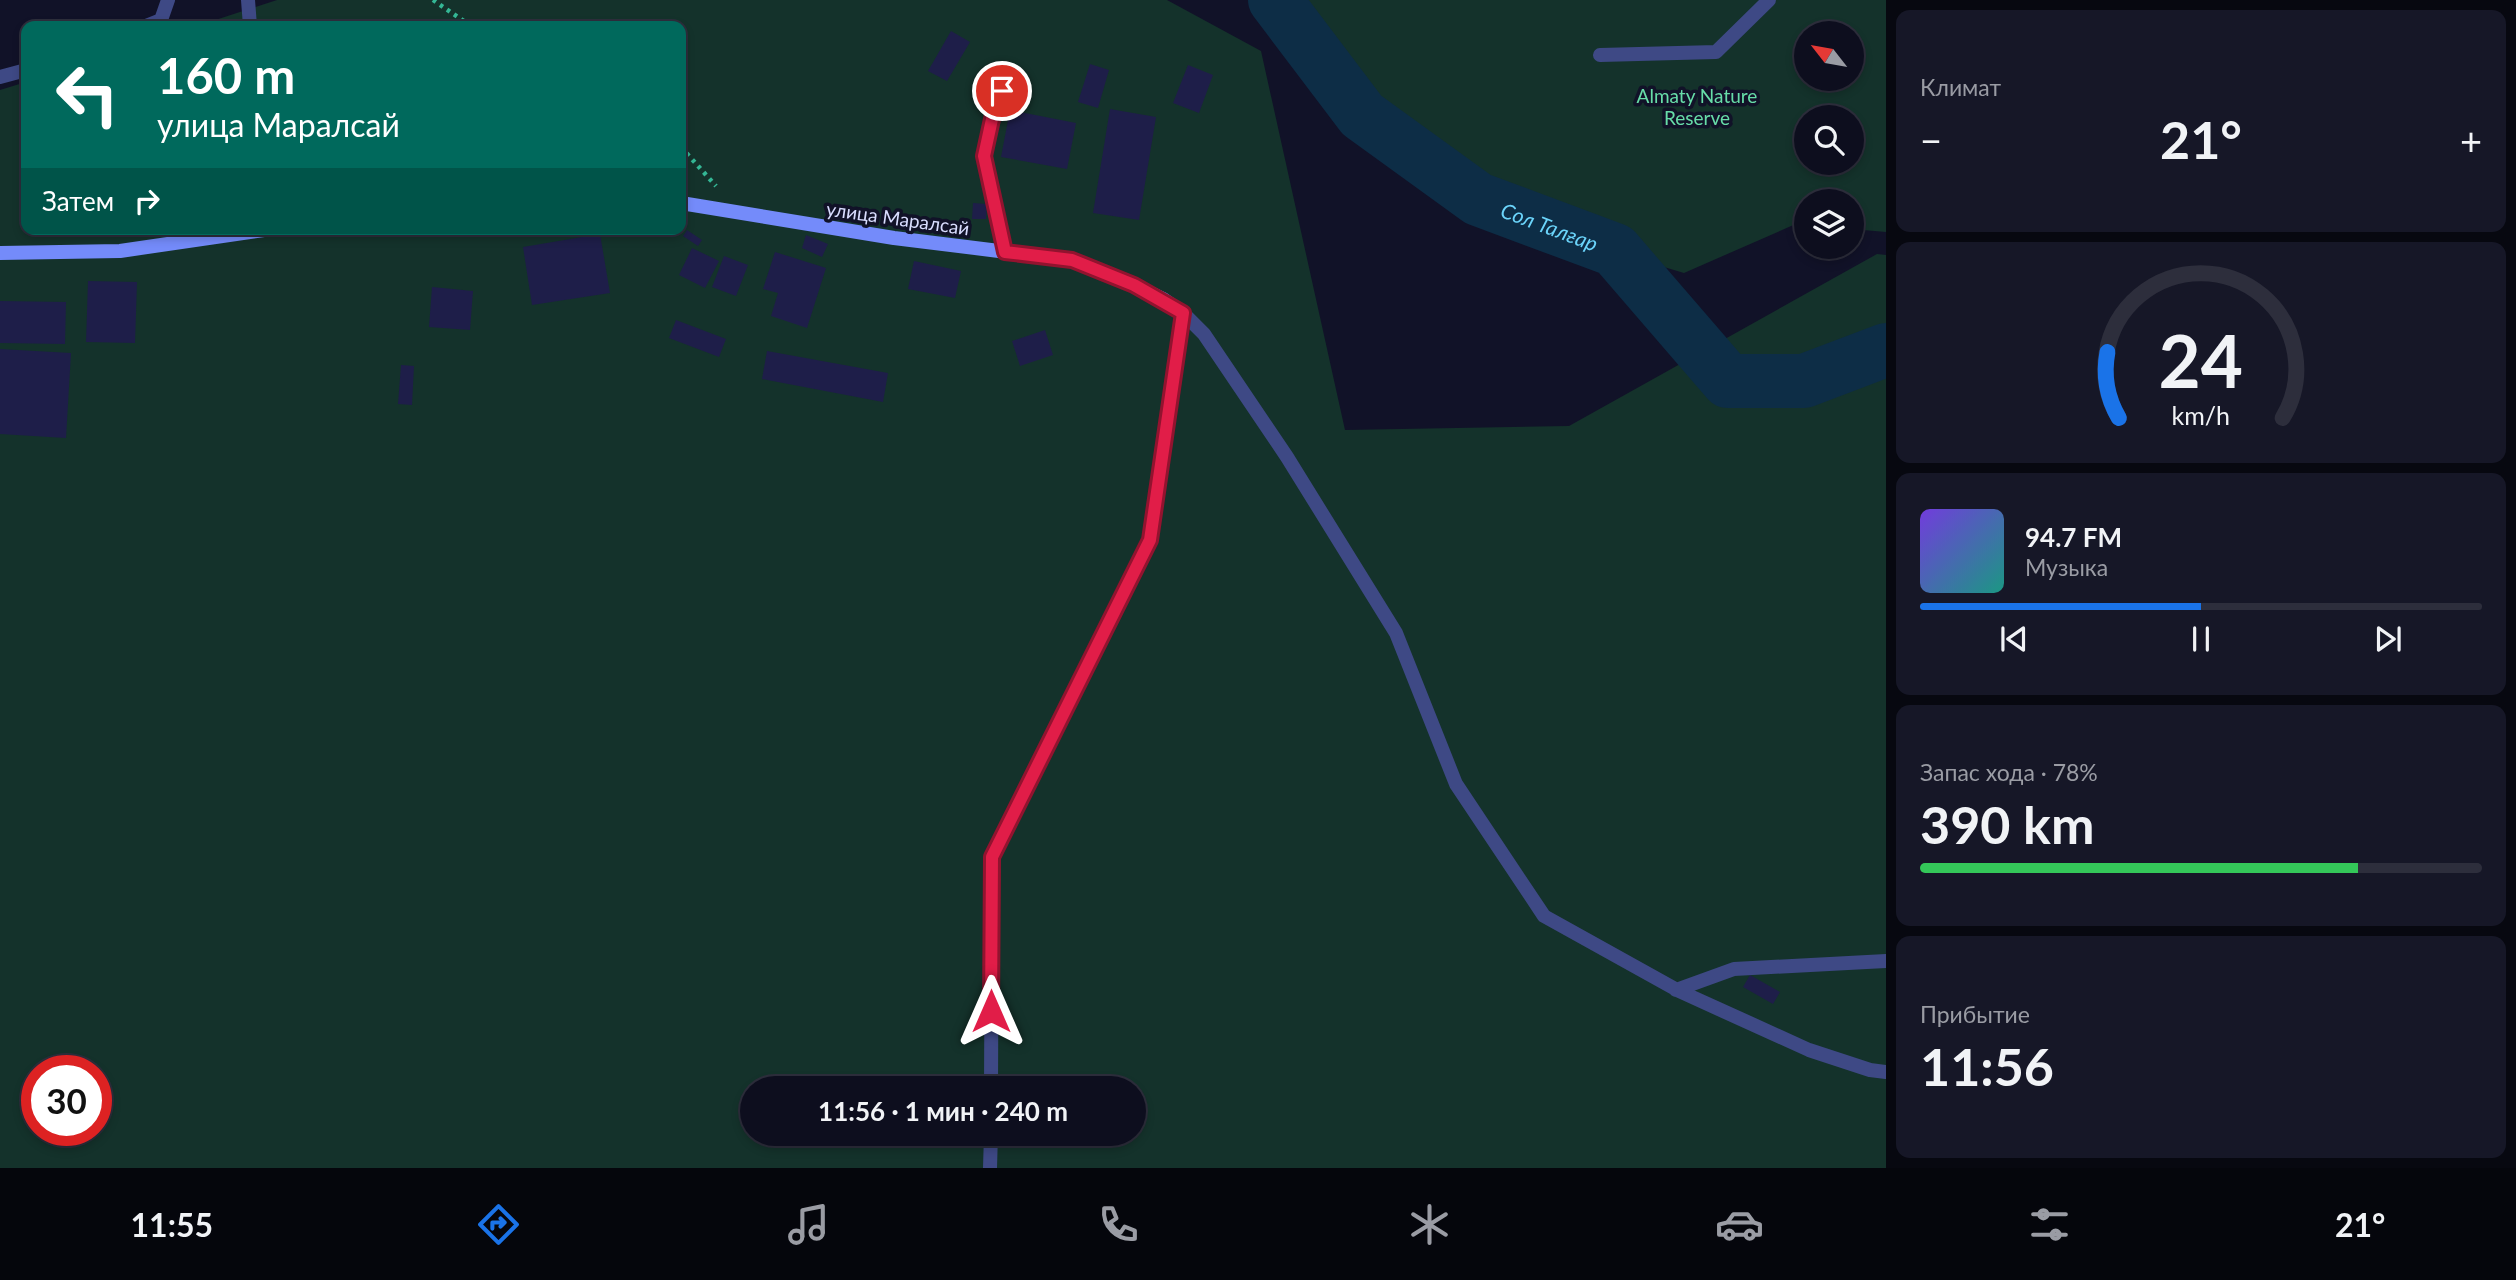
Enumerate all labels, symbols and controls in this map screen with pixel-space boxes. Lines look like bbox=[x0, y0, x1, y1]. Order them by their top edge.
north arrow bbox=[1794, 21, 1864, 91]
map controls bbox=[1794, 21, 1864, 259]
text: 160 m bbox=[157, 46, 295, 104]
icon: left bbox=[42, 49, 133, 140]
pin bbox=[972, 61, 1032, 121]
icon: arrive bbox=[983, 72, 1021, 110]
text: Климат bbox=[1920, 73, 2001, 101]
park label: Almaty Nature Reserve bbox=[1637, 84, 1757, 129]
text: улица Маралсай bbox=[157, 105, 400, 144]
button: search bbox=[1794, 105, 1864, 175]
text: 21° bbox=[2160, 108, 2242, 170]
text: − bbox=[1920, 117, 1942, 163]
text: + bbox=[2460, 117, 2482, 163]
icon: right bbox=[128, 182, 166, 220]
text: Затем bbox=[42, 185, 114, 217]
button: layers bbox=[1794, 189, 1864, 259]
water label: Сол Талғар bbox=[1498, 196, 1602, 255]
street label: улица Маралсай bbox=[825, 197, 971, 239]
text: 24 bbox=[2159, 317, 2243, 405]
text: km/h bbox=[2172, 400, 2230, 430]
text: 94.7 FM bbox=[2025, 521, 2122, 553]
text: Музыка bbox=[2025, 553, 2108, 581]
icon: previous bbox=[1995, 620, 2033, 658]
icon: pause bbox=[2182, 620, 2220, 658]
icon: next bbox=[2369, 620, 2407, 658]
text: Запас хода · 78% bbox=[1920, 758, 2098, 786]
text: 390 km bbox=[1920, 793, 2094, 855]
position arrow bbox=[954, 974, 1028, 1048]
text: Прибытие bbox=[1920, 1000, 2030, 1028]
text: 11:56 bbox=[1920, 1035, 2054, 1097]
speed limit sign: 30 bbox=[21, 1055, 112, 1146]
text: 11:56 · 1 мин · 240 m bbox=[818, 1095, 1068, 1127]
icon: directions bbox=[474, 1200, 523, 1249]
icon: music bbox=[784, 1200, 833, 1249]
icon: phone bbox=[1094, 1200, 1143, 1249]
icon: climate bbox=[1405, 1200, 1454, 1249]
icon: car bbox=[1715, 1200, 1764, 1249]
icon: filters bbox=[2025, 1200, 2074, 1249]
text: 11:55 bbox=[131, 1205, 213, 1244]
text: 21° bbox=[2335, 1205, 2385, 1244]

